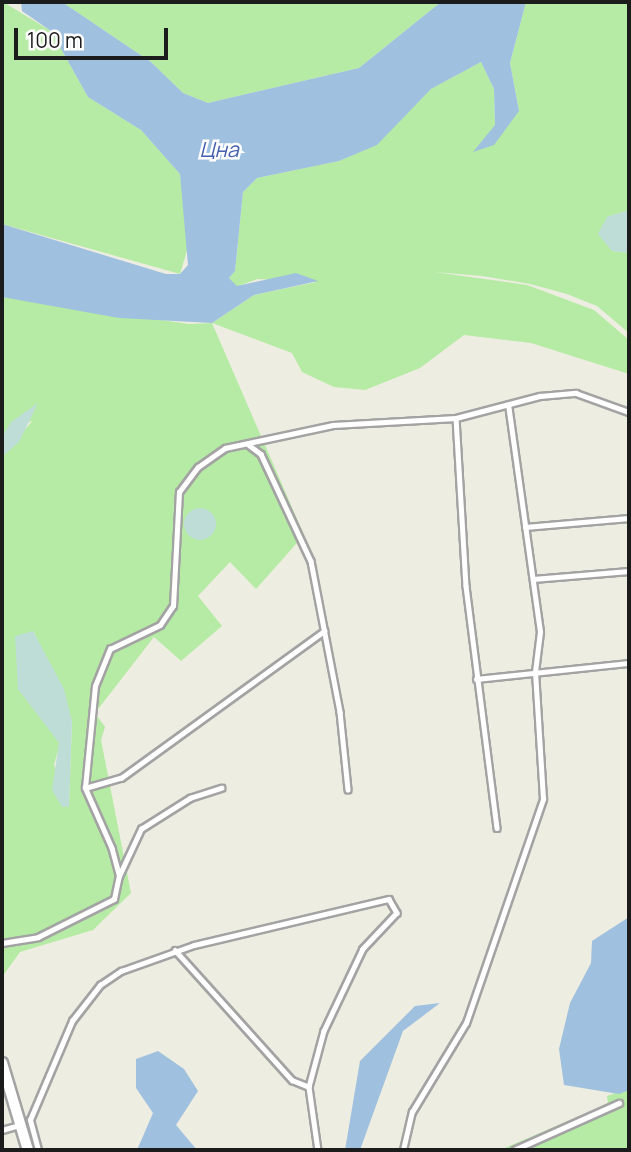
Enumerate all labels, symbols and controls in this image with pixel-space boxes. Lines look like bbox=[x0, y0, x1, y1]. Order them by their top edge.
scale bar bbox=[18, 14, 172, 58]
text: 100 m bbox=[27, 26, 83, 54]
water label: Цна bbox=[199, 136, 239, 162]

